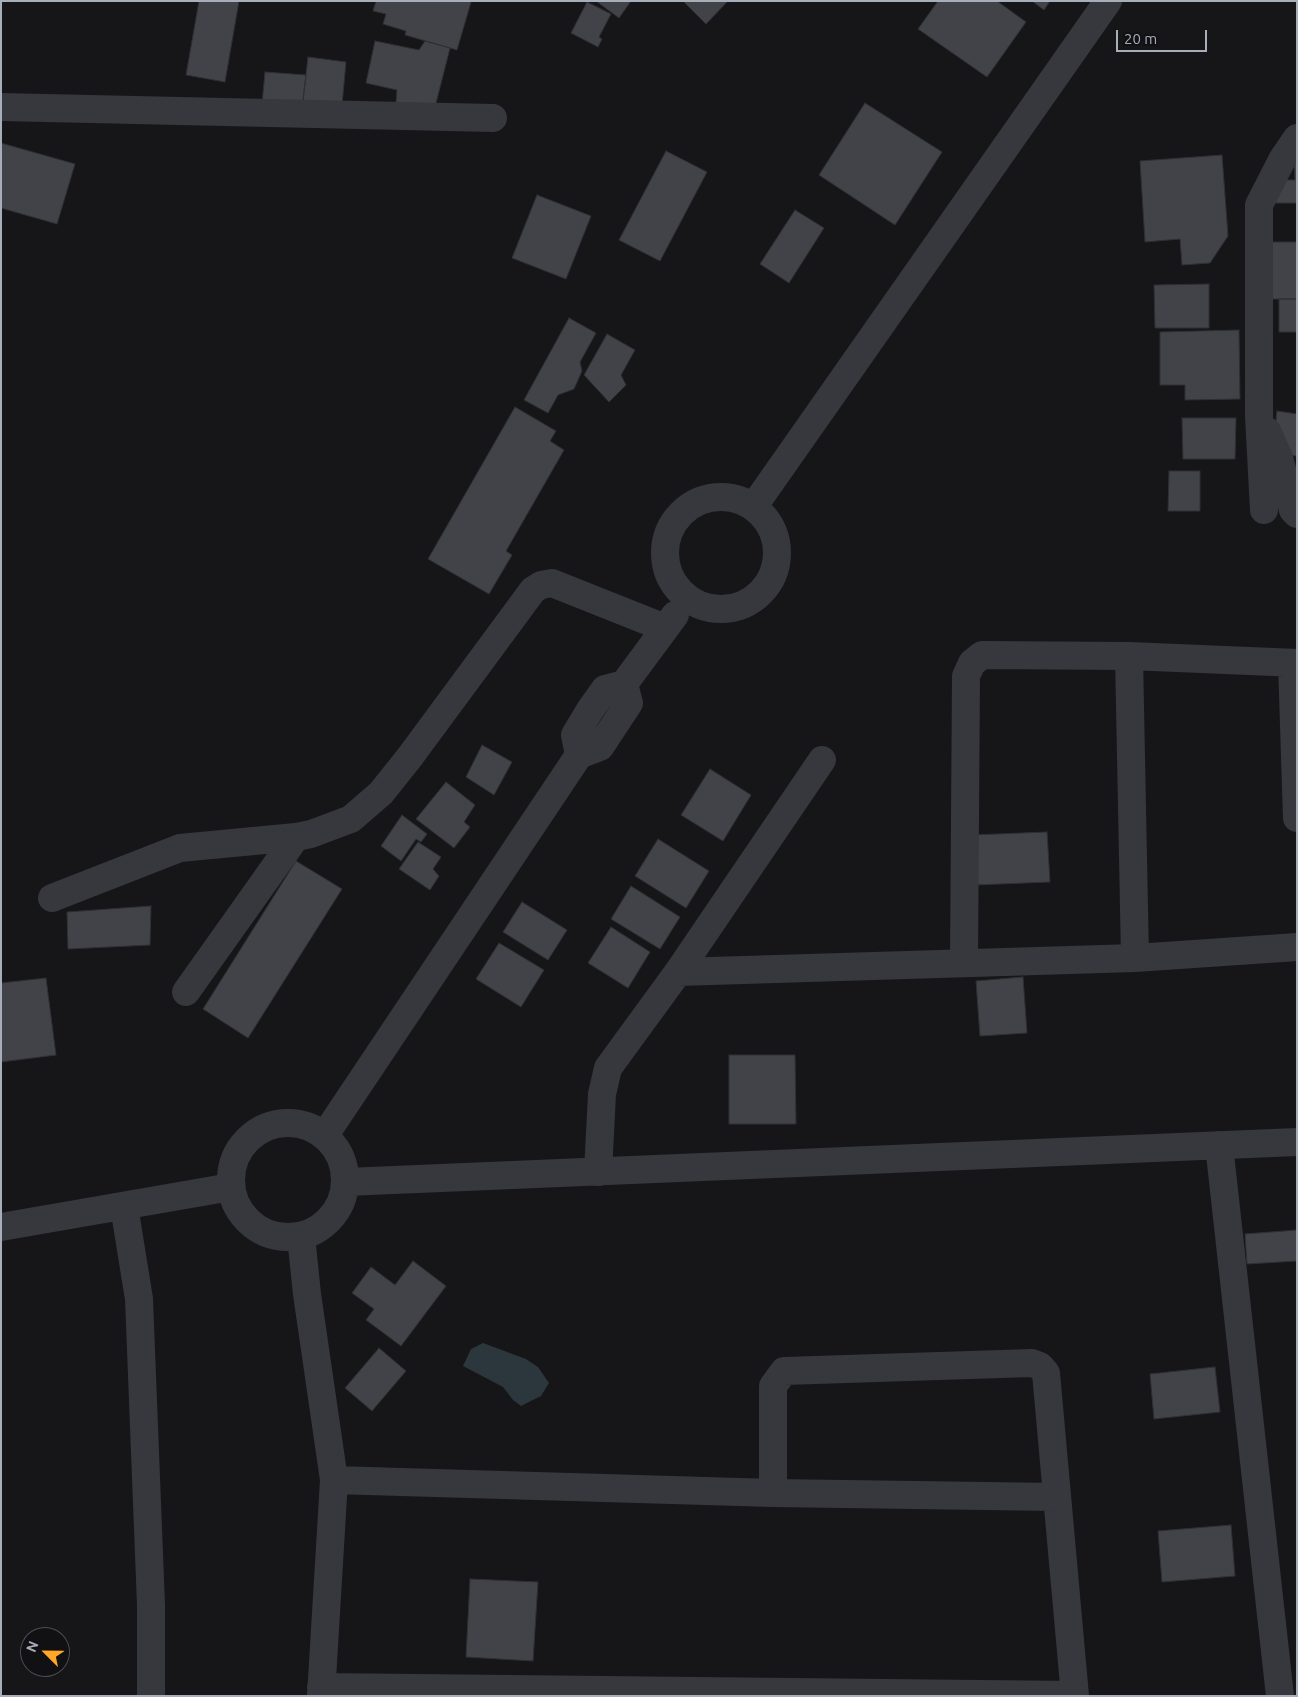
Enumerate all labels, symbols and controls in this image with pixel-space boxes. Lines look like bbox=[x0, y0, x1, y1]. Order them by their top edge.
scale bar bbox=[1118, 20, 1209, 52]
text: 20 m bbox=[1124, 30, 1157, 47]
north arrow bbox=[20, 1627, 70, 1677]
text: N bbox=[23, 1639, 42, 1654]

